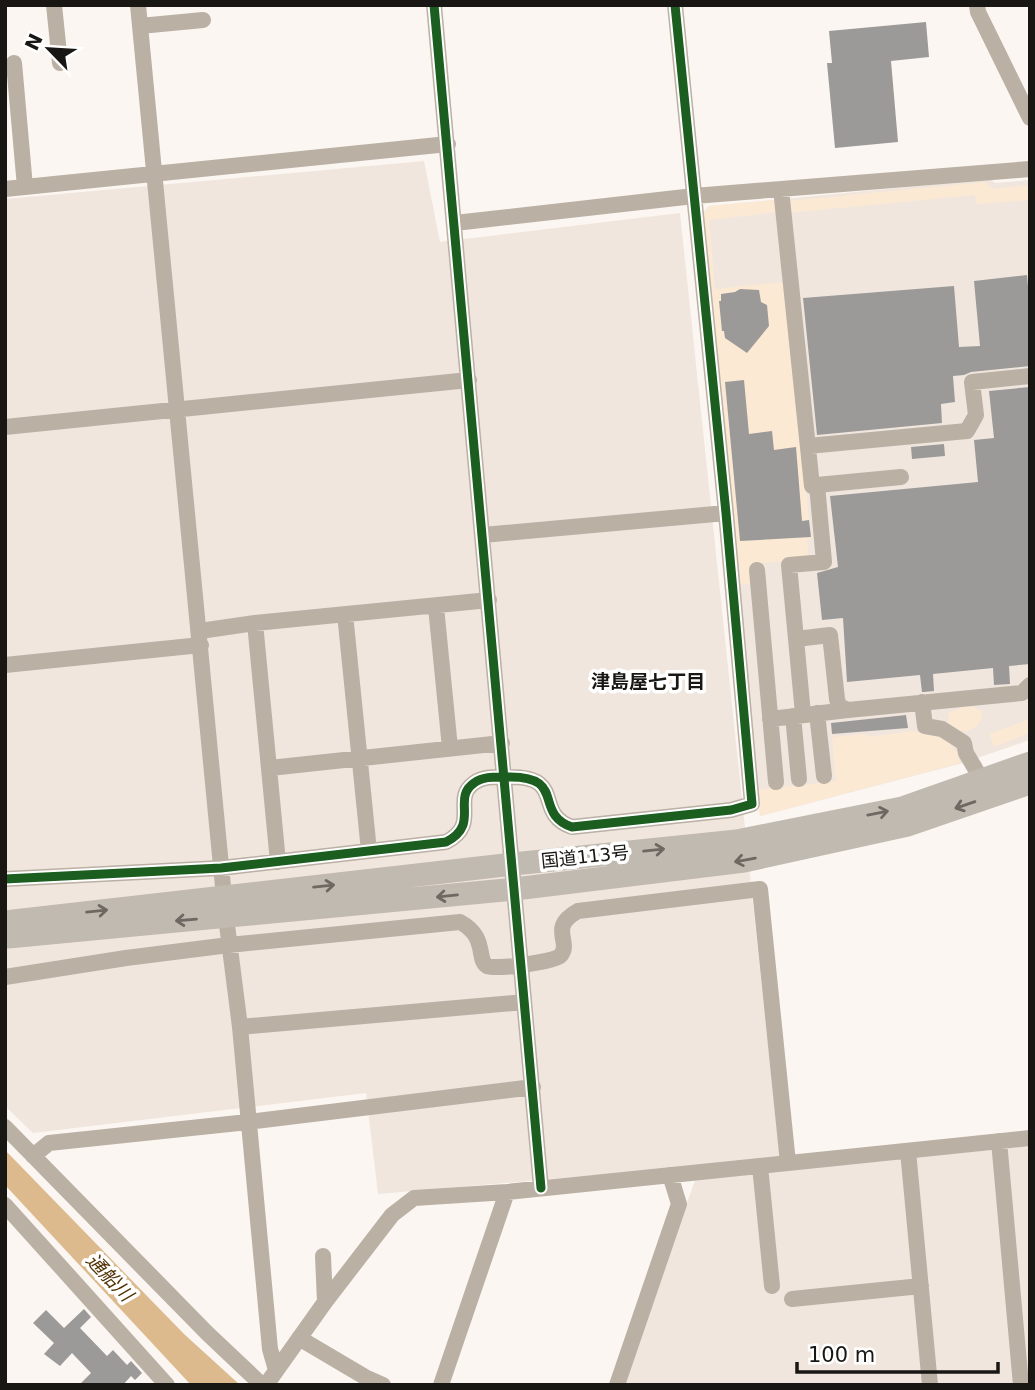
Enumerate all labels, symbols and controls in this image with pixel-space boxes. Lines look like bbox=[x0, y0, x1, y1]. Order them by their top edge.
north arrow bbox=[14, 14, 84, 84]
text: N bbox=[20, 30, 47, 54]
district label: 津島屋七丁目 bbox=[591, 670, 705, 692]
one-way arrow bbox=[955, 800, 977, 812]
one-way arrow bbox=[866, 806, 889, 819]
street label: 国道113号 bbox=[540, 841, 630, 872]
one-way arrow bbox=[642, 843, 665, 856]
one-way arrow bbox=[734, 854, 757, 867]
one-way arrow bbox=[312, 880, 334, 893]
one-way arrow bbox=[436, 890, 459, 903]
one-way arrow bbox=[86, 905, 108, 918]
one-way arrow bbox=[175, 914, 197, 927]
water label: 通船川 bbox=[82, 1249, 139, 1307]
scale bar bbox=[797, 1330, 998, 1374]
text: 100 m bbox=[808, 1343, 875, 1367]

